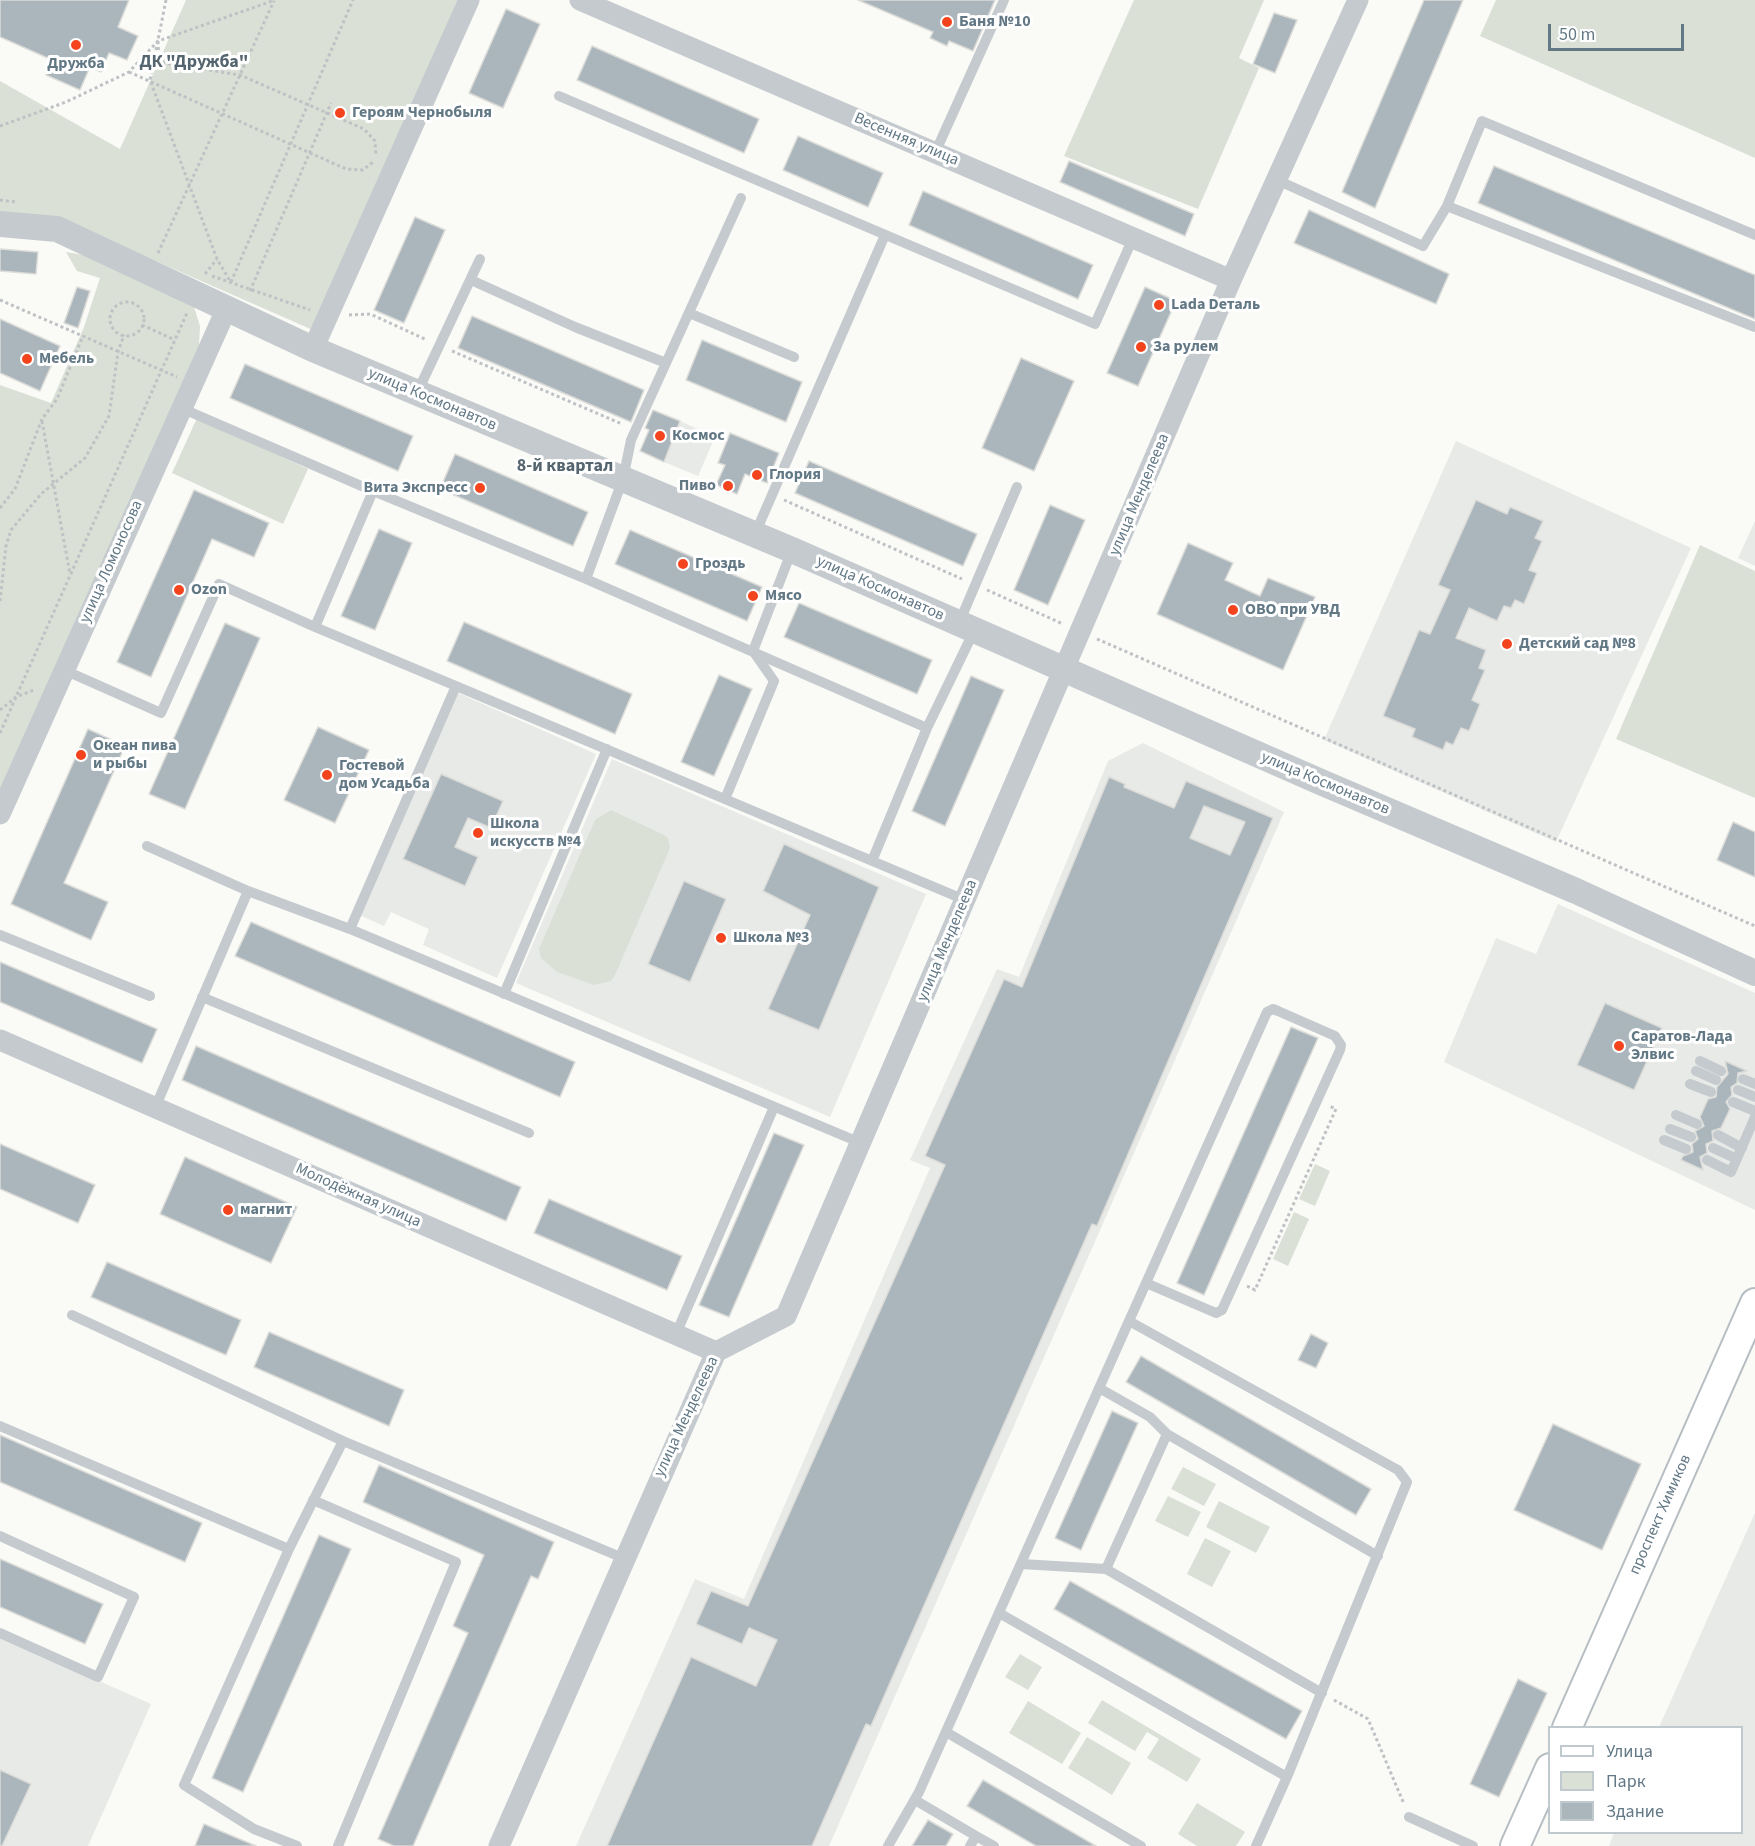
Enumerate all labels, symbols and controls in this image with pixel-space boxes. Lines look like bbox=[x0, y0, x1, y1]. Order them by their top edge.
place label: Баня №10 bbox=[959, 12, 1031, 32]
scale bar bbox=[1551, 12, 1688, 50]
marker: Баня №10 bbox=[940, 15, 954, 29]
text: 50 m bbox=[1559, 22, 1595, 47]
marker: Дружба bbox=[69, 38, 83, 52]
district label: ДК "Дружба" bbox=[139, 52, 249, 74]
place label: Дружба bbox=[47, 54, 105, 74]
place label: Героям Чернобыля bbox=[352, 103, 492, 123]
marker: Героям Чернобыля bbox=[333, 106, 347, 120]
street label: Весенняя улица bbox=[851, 109, 961, 171]
place label: Lada Dеталь bbox=[1171, 295, 1260, 315]
marker: Lada Dеталь bbox=[1152, 298, 1166, 312]
place label: За рулем bbox=[1153, 337, 1219, 357]
marker: За рулем bbox=[1134, 340, 1148, 354]
place label: Мебель bbox=[39, 349, 94, 369]
marker: Мебель bbox=[20, 352, 34, 366]
street label: улица Космонавтов bbox=[365, 364, 499, 436]
place label: Космос bbox=[672, 426, 725, 446]
marker: Космос bbox=[653, 429, 667, 443]
street label: улица Менделеева bbox=[1106, 431, 1174, 559]
district label: 8-й квартал bbox=[517, 456, 613, 478]
place label: Глория bbox=[769, 465, 821, 485]
marker: Глория bbox=[750, 468, 764, 482]
place label: Пиво bbox=[679, 476, 716, 496]
place label: Вита Экспресс bbox=[364, 478, 468, 498]
marker: Пиво bbox=[721, 479, 735, 493]
marker: Вита Экспресс bbox=[473, 481, 487, 495]
street label: улица Ломоносова bbox=[76, 498, 148, 626]
street label: улица Космонавтов bbox=[813, 552, 947, 626]
place label: Гроздь bbox=[695, 554, 745, 574]
marker: Гроздь bbox=[676, 557, 690, 571]
place label: Ozon bbox=[191, 580, 227, 600]
marker: Ozon bbox=[172, 583, 186, 597]
place label: Мясо bbox=[765, 586, 802, 606]
marker: Мясо bbox=[746, 589, 760, 603]
place label: ОВО при УВД bbox=[1245, 600, 1340, 620]
marker: ОВО при УВД bbox=[1226, 603, 1240, 617]
place label: Детский сад №8 bbox=[1519, 634, 1636, 654]
marker: Детский сад №8 bbox=[1500, 637, 1514, 651]
place label: Океан пива и рыбы bbox=[93, 736, 177, 774]
marker: Океан пива и рыбы bbox=[74, 748, 88, 762]
street label: улица Космонавтов bbox=[1258, 748, 1392, 820]
place label: Гостевой дом Усадьба bbox=[339, 756, 430, 794]
marker: Гостевой дом Усадьба bbox=[320, 768, 334, 782]
place label: Школа искусств №4 bbox=[490, 814, 581, 852]
marker: Школа искусств №4 bbox=[471, 826, 485, 840]
street label: улица Менделеева bbox=[914, 877, 982, 1005]
place label: Школа №3 bbox=[733, 928, 810, 948]
marker: Школа №3 bbox=[714, 931, 728, 945]
place label: Саратов-Лада Элвис bbox=[1631, 1027, 1733, 1065]
marker: Саратов-Лада Элвис bbox=[1612, 1039, 1626, 1053]
street label: Молодёжная улица bbox=[292, 1160, 424, 1232]
place label: магнит bbox=[240, 1200, 292, 1220]
marker: магнит bbox=[221, 1203, 235, 1217]
street label: улица Менделеева bbox=[651, 1354, 723, 1480]
street label: проспект Химиков bbox=[1626, 1452, 1696, 1578]
legend bbox=[1548, 1726, 1743, 1834]
text: Улица bbox=[1606, 1739, 1653, 1764]
text: Парк bbox=[1606, 1769, 1646, 1794]
text: Здание bbox=[1606, 1799, 1664, 1824]

